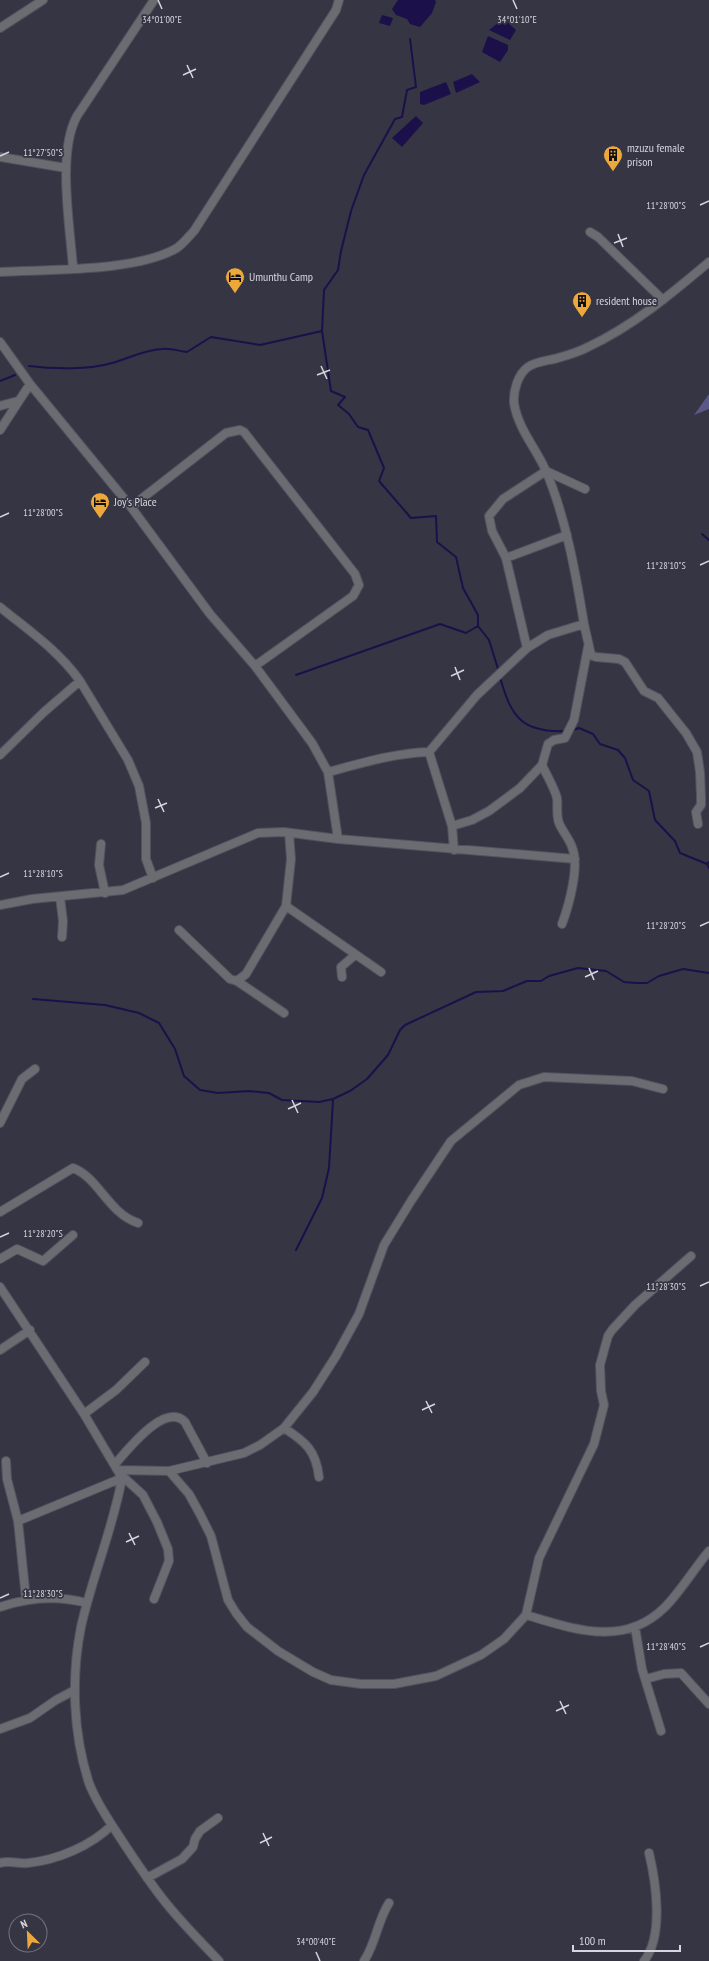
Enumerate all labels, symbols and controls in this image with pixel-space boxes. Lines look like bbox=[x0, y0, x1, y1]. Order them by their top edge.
text: 34°01'00"E bbox=[142, 13, 182, 26]
text: 34°01'10"E bbox=[497, 13, 537, 26]
place label: mzuzu female prison bbox=[627, 140, 685, 169]
building icon: mzuzu female prison bbox=[602, 144, 624, 172]
text: 11°27'50"S bbox=[23, 146, 63, 159]
text: 11°28'00"S bbox=[646, 199, 686, 212]
hotel icon: Umunthu Camp bbox=[224, 266, 246, 294]
place label: Umunthu Camp bbox=[249, 269, 313, 284]
building icon: resident house bbox=[571, 290, 593, 318]
place label: resident house bbox=[596, 293, 657, 308]
hotel icon: Joy's Place bbox=[89, 491, 111, 519]
place label: Joy's Place bbox=[113, 494, 157, 509]
text: 11°28'00"S bbox=[23, 506, 63, 519]
text: 11°28'10"S bbox=[646, 559, 686, 572]
text: 11°28'10"S bbox=[23, 867, 63, 880]
text: 11°28'20"S bbox=[646, 919, 686, 932]
text: 11°28'20"S bbox=[23, 1227, 63, 1240]
text: 11°28'30"S bbox=[646, 1280, 686, 1293]
text: 11°28'30"S bbox=[23, 1587, 63, 1600]
text: 11°28'40"S bbox=[646, 1640, 686, 1653]
north arrow bbox=[8, 1913, 48, 1953]
text: N bbox=[18, 1916, 30, 1931]
scale bar bbox=[573, 1927, 680, 1953]
text: 100 m bbox=[579, 1933, 606, 1948]
text: 34°00'40"E bbox=[296, 1935, 336, 1948]

